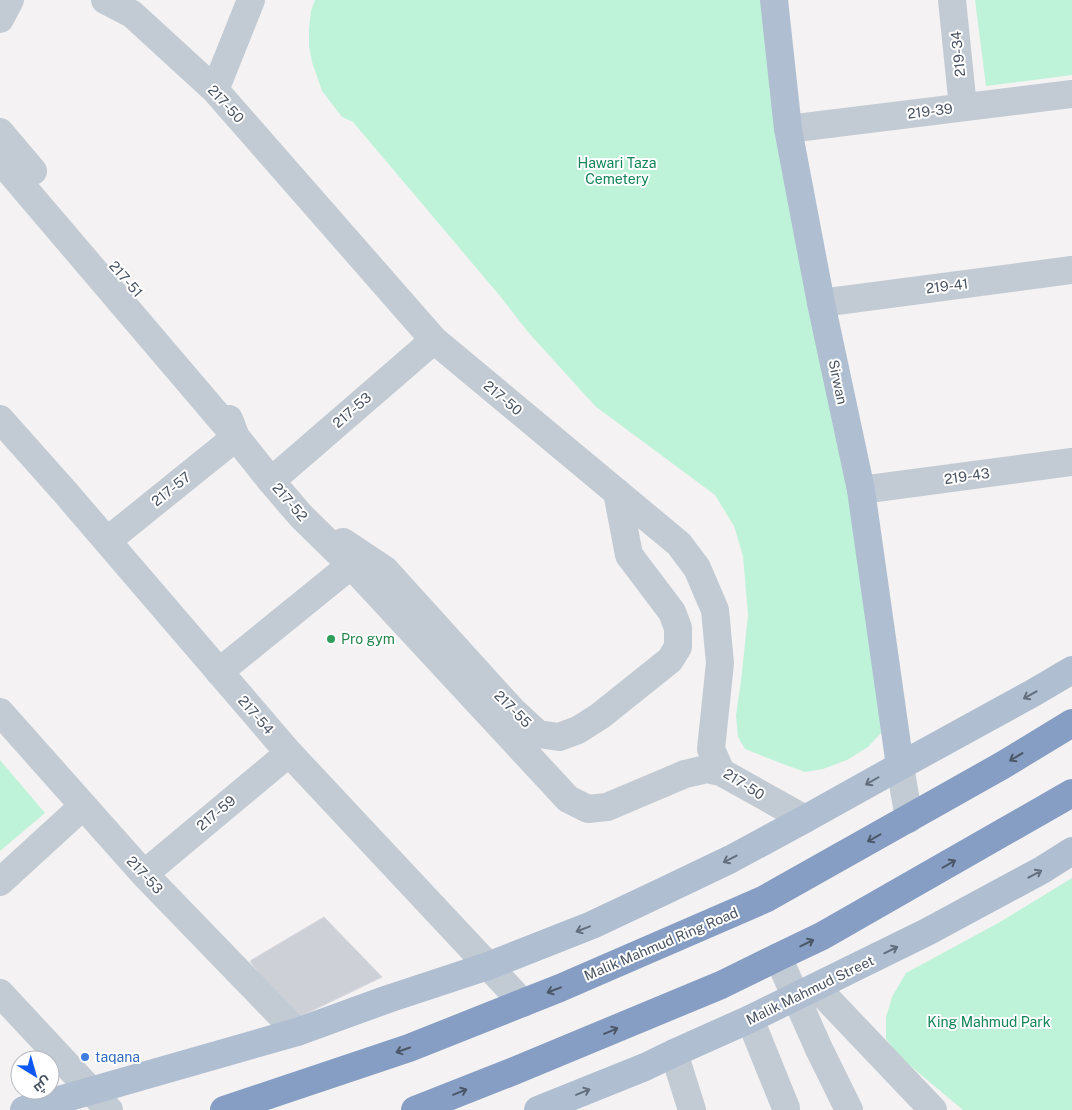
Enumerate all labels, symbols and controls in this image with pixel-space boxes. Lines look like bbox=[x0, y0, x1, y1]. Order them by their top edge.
street label: 219-34 bbox=[948, 30, 968, 78]
street label: 217-50 bbox=[205, 82, 247, 126]
street label: 219-39 bbox=[906, 100, 954, 122]
park label: Hawari Taza Cemetery bbox=[578, 155, 656, 187]
street label: 217-51 bbox=[106, 258, 146, 300]
street label: 219-41 bbox=[925, 275, 969, 297]
street label: Sirwan bbox=[825, 358, 851, 406]
street label: 217-50 bbox=[481, 377, 525, 419]
street label: 217-53 bbox=[330, 389, 375, 431]
street label: 219-43 bbox=[943, 465, 991, 487]
street label: 217-57 bbox=[148, 469, 194, 509]
street label: 217-52 bbox=[269, 480, 311, 524]
place label: Pro gym bbox=[341, 631, 395, 647]
marker: Pro gym bbox=[325, 633, 337, 645]
street label: 217-55 bbox=[491, 687, 535, 731]
one-way arrow bbox=[1023, 691, 1038, 700]
street label: 217-54 bbox=[235, 693, 277, 738]
one-way arrow bbox=[1009, 753, 1023, 763]
street label: 217-50 bbox=[721, 765, 767, 803]
one-way arrow bbox=[865, 776, 880, 786]
street label: 217-59 bbox=[193, 792, 239, 834]
one-way arrow bbox=[867, 833, 882, 843]
street label: 217-53 bbox=[124, 853, 166, 897]
one-way arrow bbox=[722, 854, 737, 864]
one-way arrow bbox=[941, 859, 956, 869]
one-way arrow bbox=[1027, 869, 1042, 879]
street label: Malik Mahmud Ring Road bbox=[582, 904, 740, 984]
one-way arrow bbox=[576, 925, 591, 934]
one-way arrow bbox=[799, 938, 814, 947]
one-way arrow bbox=[883, 945, 898, 954]
street label: Malik Mahmud Street bbox=[744, 952, 876, 1028]
one-way arrow bbox=[547, 986, 562, 996]
park label: King Mahmud Park bbox=[927, 1014, 1051, 1030]
one-way arrow bbox=[603, 1025, 618, 1035]
one-way arrow bbox=[396, 1046, 411, 1055]
place label: taqana bbox=[95, 1049, 140, 1065]
north arrow bbox=[10, 1050, 60, 1100]
marker: taqana bbox=[79, 1051, 91, 1063]
text: ش bbox=[30, 1073, 55, 1097]
one-way arrow bbox=[576, 1086, 591, 1095]
one-way arrow bbox=[452, 1087, 467, 1096]

